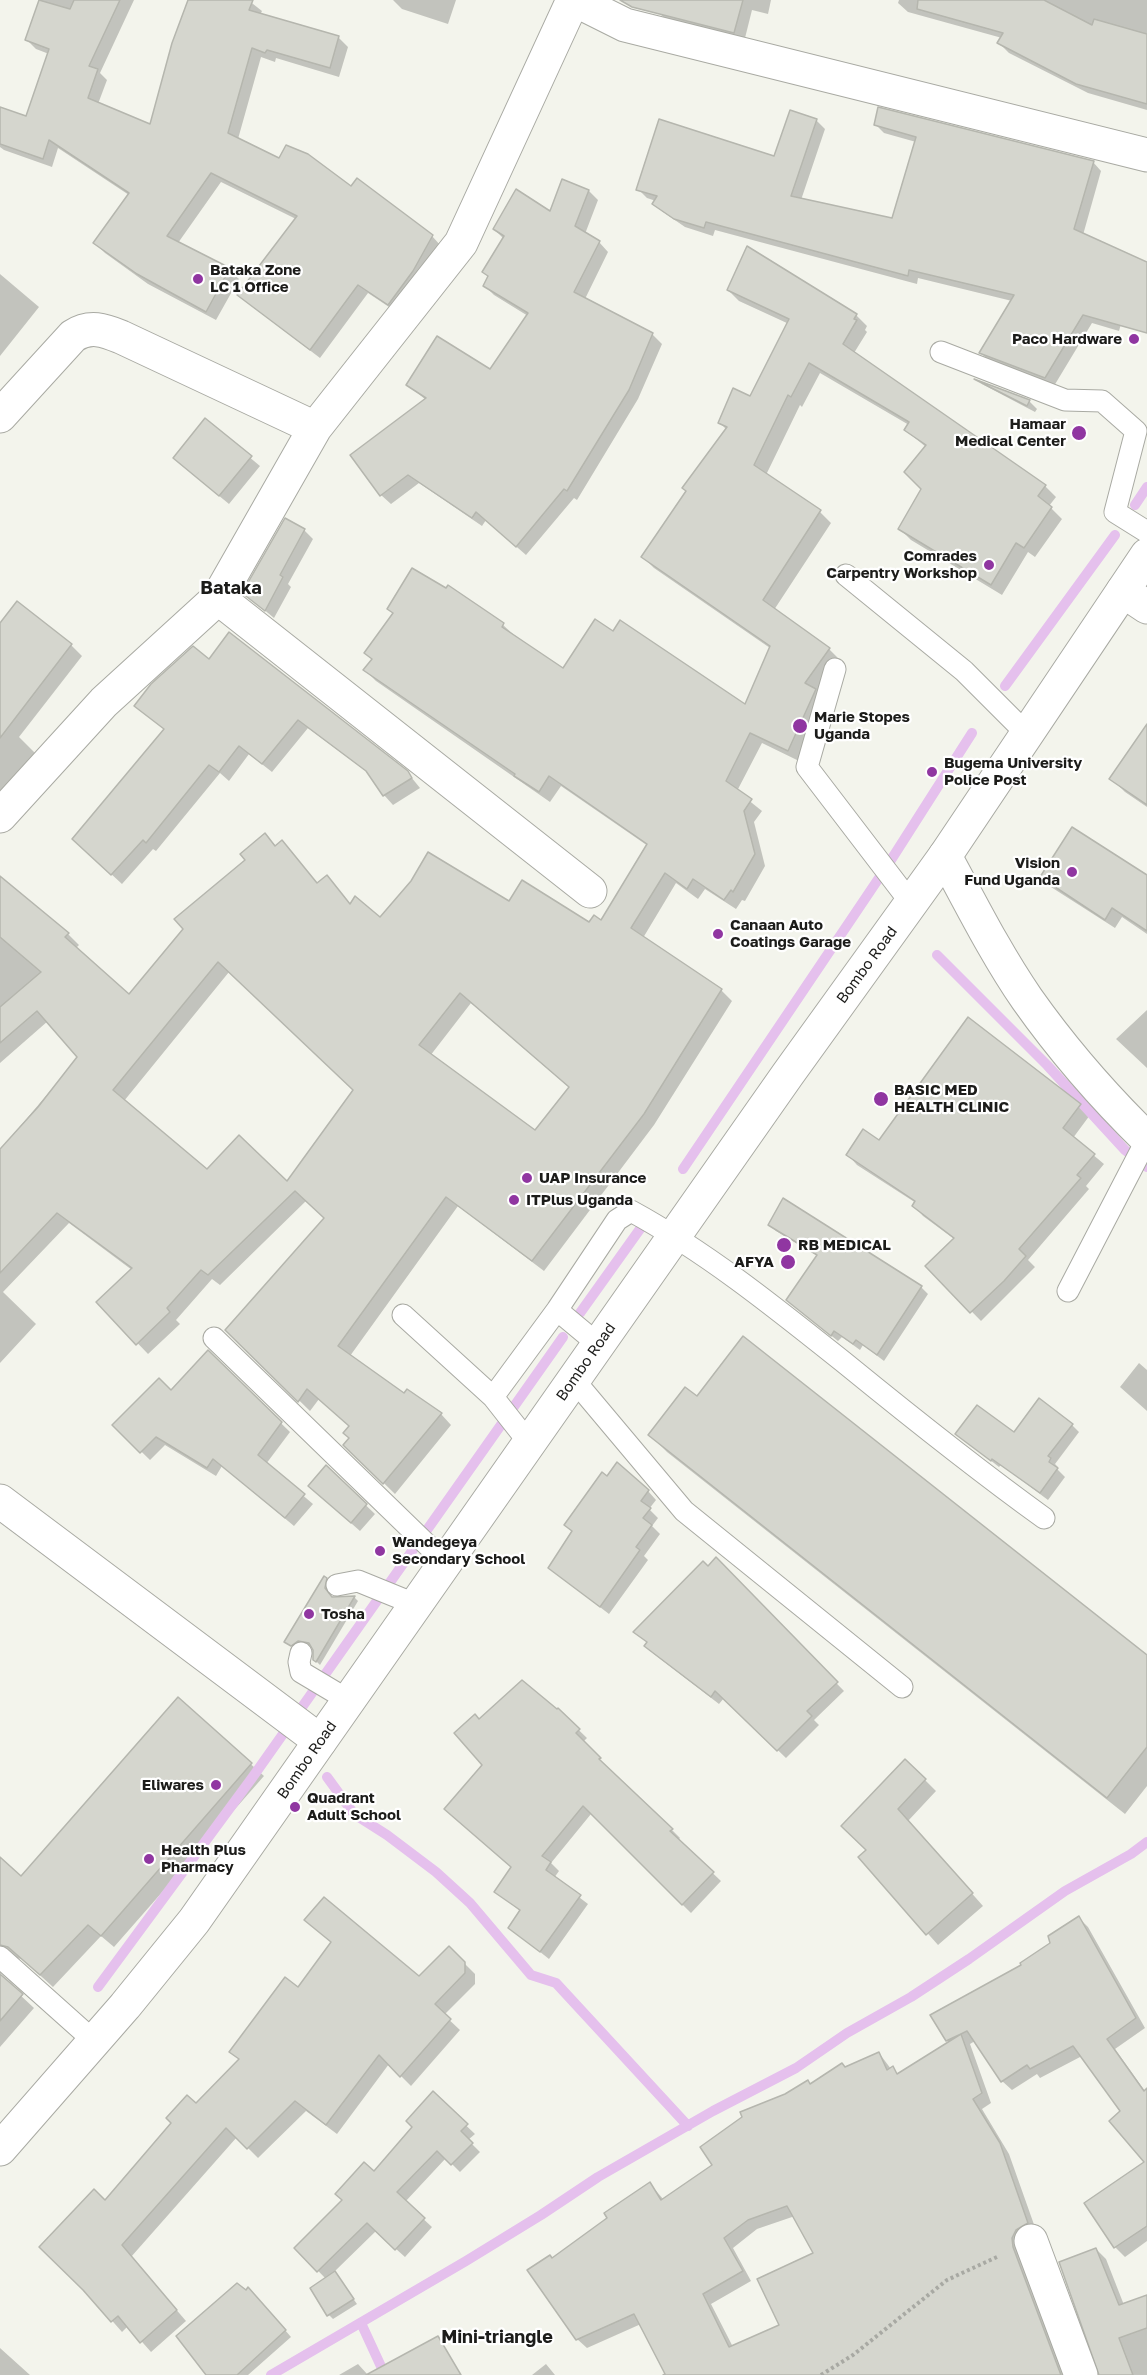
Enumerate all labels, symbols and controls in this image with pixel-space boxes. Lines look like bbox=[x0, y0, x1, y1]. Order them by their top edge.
place label: Bataka Zone LC 1 Office bbox=[210, 261, 301, 296]
marker: Bataka Zone LC 1 Office bbox=[191, 272, 205, 286]
place label: Paco Hardware bbox=[1012, 330, 1122, 348]
marker: Paco Hardware bbox=[1127, 332, 1141, 346]
place label: Hamaar Medical Center bbox=[955, 415, 1066, 450]
marker: Hamaar Medical Center bbox=[1070, 424, 1088, 442]
place label: Comrades Carpentry Workshop bbox=[826, 547, 977, 582]
marker: Comrades Carpentry Workshop bbox=[982, 558, 996, 572]
district label: Bataka bbox=[200, 577, 262, 599]
place label: Marie Stopes Uganda bbox=[814, 708, 910, 743]
marker: Marie Stopes Uganda bbox=[791, 717, 809, 735]
place label: Bugema University Police Post bbox=[944, 754, 1082, 789]
marker: Bugema University Police Post bbox=[925, 765, 939, 779]
place label: Vision Fund Uganda bbox=[964, 854, 1060, 889]
marker: Vision Fund Uganda bbox=[1065, 865, 1079, 879]
place label: Canaan Auto Coatings Garage bbox=[730, 916, 851, 951]
street label: Bombo Road bbox=[833, 923, 901, 1007]
marker: Canaan Auto Coatings Garage bbox=[711, 927, 725, 941]
place label: BASIC MED HEALTH CLINIC bbox=[894, 1081, 1009, 1116]
marker: BASIC MED HEALTH CLINIC bbox=[872, 1090, 890, 1108]
place label: UAP Insurance bbox=[539, 1169, 646, 1187]
marker: UAP Insurance bbox=[520, 1171, 534, 1185]
place label: ITPlus Uganda bbox=[526, 1191, 633, 1209]
marker: ITPlus Uganda bbox=[507, 1193, 521, 1207]
marker: RB MEDICAL bbox=[775, 1236, 793, 1254]
place label: RB MEDICAL bbox=[798, 1236, 891, 1254]
place label: AFYA bbox=[734, 1253, 774, 1271]
marker: AFYA bbox=[779, 1253, 797, 1271]
street label: Bombo Road bbox=[553, 1320, 619, 1404]
place label: Wandegeya Secondary School bbox=[392, 1533, 525, 1568]
marker: Wandegeya Secondary School bbox=[373, 1544, 387, 1558]
place label: Tosha bbox=[321, 1605, 365, 1623]
marker: Tosha bbox=[302, 1607, 316, 1621]
street label: Bombo Road bbox=[274, 1718, 340, 1802]
place label: Eliwares bbox=[142, 1776, 204, 1794]
marker: Eliwares bbox=[209, 1778, 223, 1792]
place label: Quadrant Adult School bbox=[307, 1789, 401, 1824]
marker: Quadrant Adult School bbox=[288, 1800, 302, 1814]
place label: Health Plus Pharmacy bbox=[161, 1841, 246, 1876]
marker: Health Plus Pharmacy bbox=[142, 1852, 156, 1866]
district label: Mini-triangle bbox=[441, 2326, 553, 2348]

